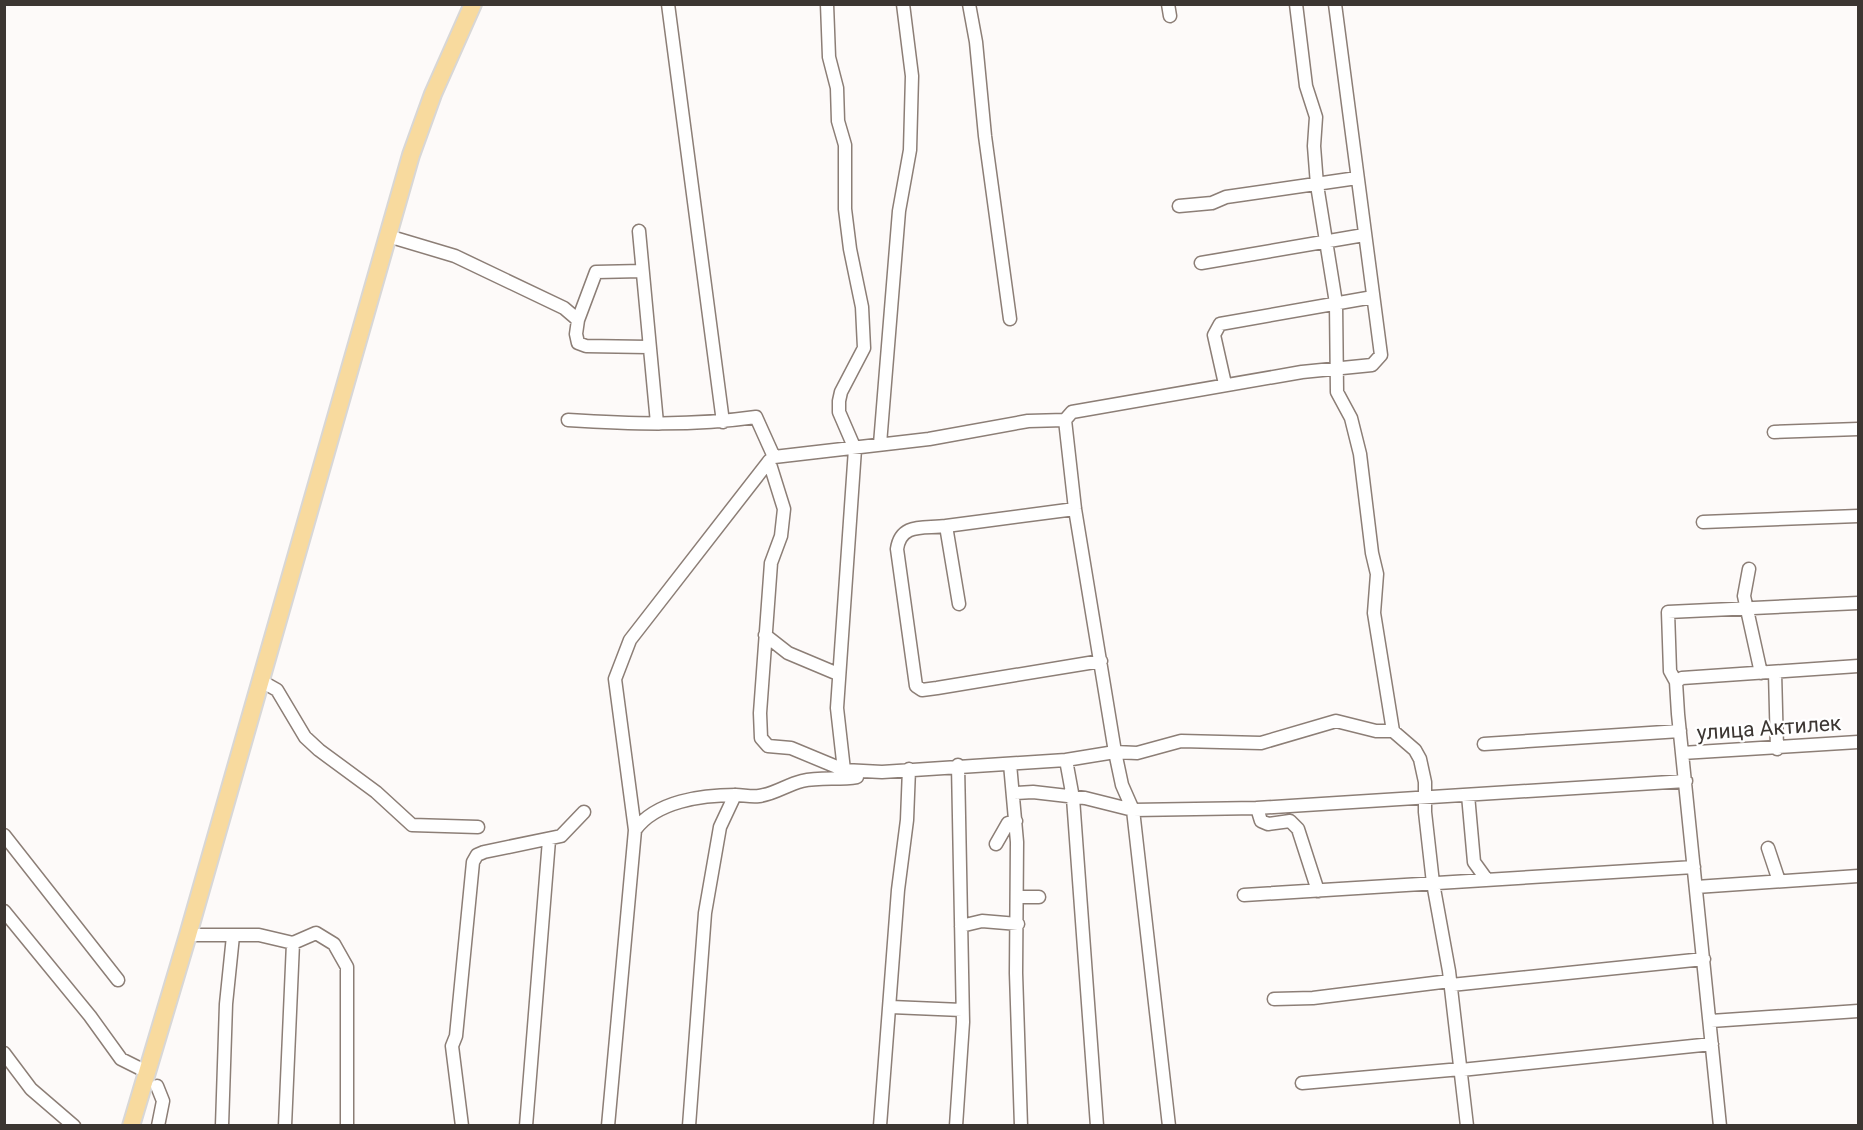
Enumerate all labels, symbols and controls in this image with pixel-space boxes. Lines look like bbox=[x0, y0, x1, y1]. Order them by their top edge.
street label: улица Актилек bbox=[1696, 711, 1843, 745]

